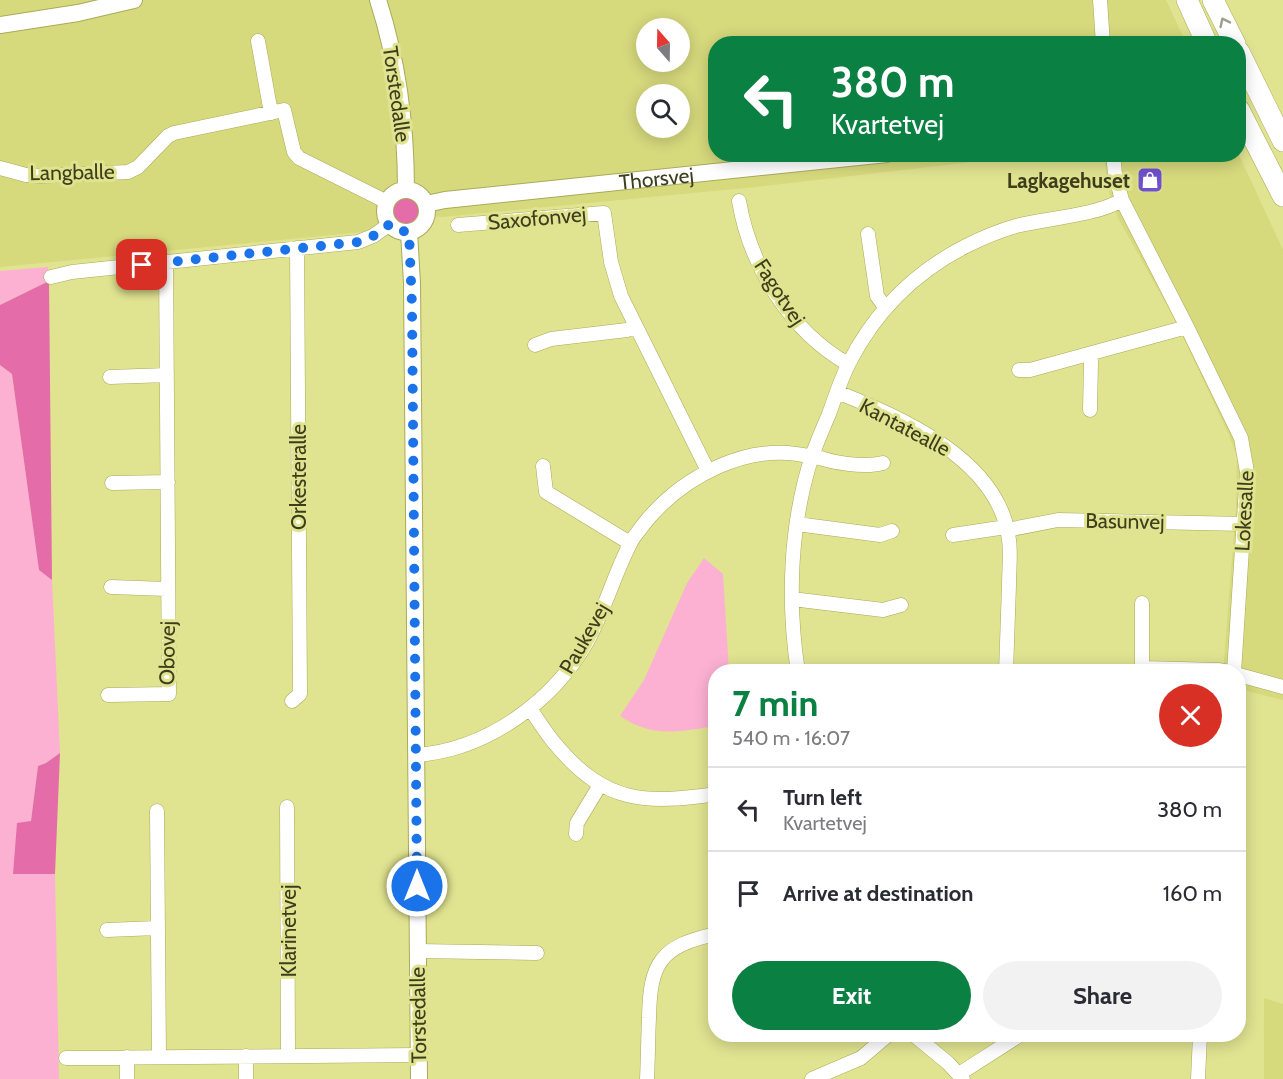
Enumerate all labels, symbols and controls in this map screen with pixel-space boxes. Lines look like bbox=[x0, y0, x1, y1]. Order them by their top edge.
one-way arrow bbox=[1220, 17, 1231, 28]
north arrow bbox=[636, 18, 690, 72]
map controls bbox=[636, 18, 690, 138]
street label: Torstedalle bbox=[378, 45, 416, 144]
text: 380 m bbox=[831, 56, 955, 108]
icon: left bbox=[732, 60, 810, 138]
button: search bbox=[636, 84, 690, 138]
text: Kvartetvej bbox=[831, 108, 944, 141]
street label: Langballe bbox=[29, 159, 115, 185]
street label: Thorsvej bbox=[618, 162, 695, 194]
shop icon: Lagkagehuset bbox=[1135, 165, 1165, 195]
place label: Lagkagehuset bbox=[1007, 168, 1130, 193]
street label: Saxofonvej bbox=[487, 201, 587, 236]
pin bbox=[116, 239, 167, 290]
icon: arrive bbox=[125, 248, 158, 281]
street label: Fagotvej bbox=[748, 254, 811, 330]
street label: Kantatealle bbox=[855, 393, 955, 461]
street label: Orkesteralle bbox=[286, 424, 311, 530]
street label: Lokesalle bbox=[1229, 470, 1259, 552]
street label: Basunvej bbox=[1085, 508, 1165, 535]
street label: Paukevej bbox=[554, 598, 615, 678]
street label: Obovej bbox=[154, 621, 181, 685]
text: 7 min bbox=[732, 681, 818, 725]
button: close bbox=[1159, 684, 1222, 747]
text: 540 m · 16:07 bbox=[732, 726, 850, 750]
text: Turn left bbox=[783, 784, 862, 811]
icon: left bbox=[732, 793, 765, 826]
text: 380 m bbox=[1157, 796, 1222, 823]
text: Kvartetvej bbox=[783, 811, 867, 835]
position arrow bbox=[385, 854, 449, 918]
icon: arrive bbox=[732, 877, 765, 910]
text: Arrive at destination bbox=[783, 880, 973, 907]
text: 160 m bbox=[1163, 880, 1222, 907]
street label: Klarinetvej bbox=[276, 885, 302, 977]
button: Exit bbox=[732, 961, 971, 1030]
button: Share bbox=[983, 961, 1222, 1030]
street label: Torstedalle bbox=[405, 966, 431, 1063]

